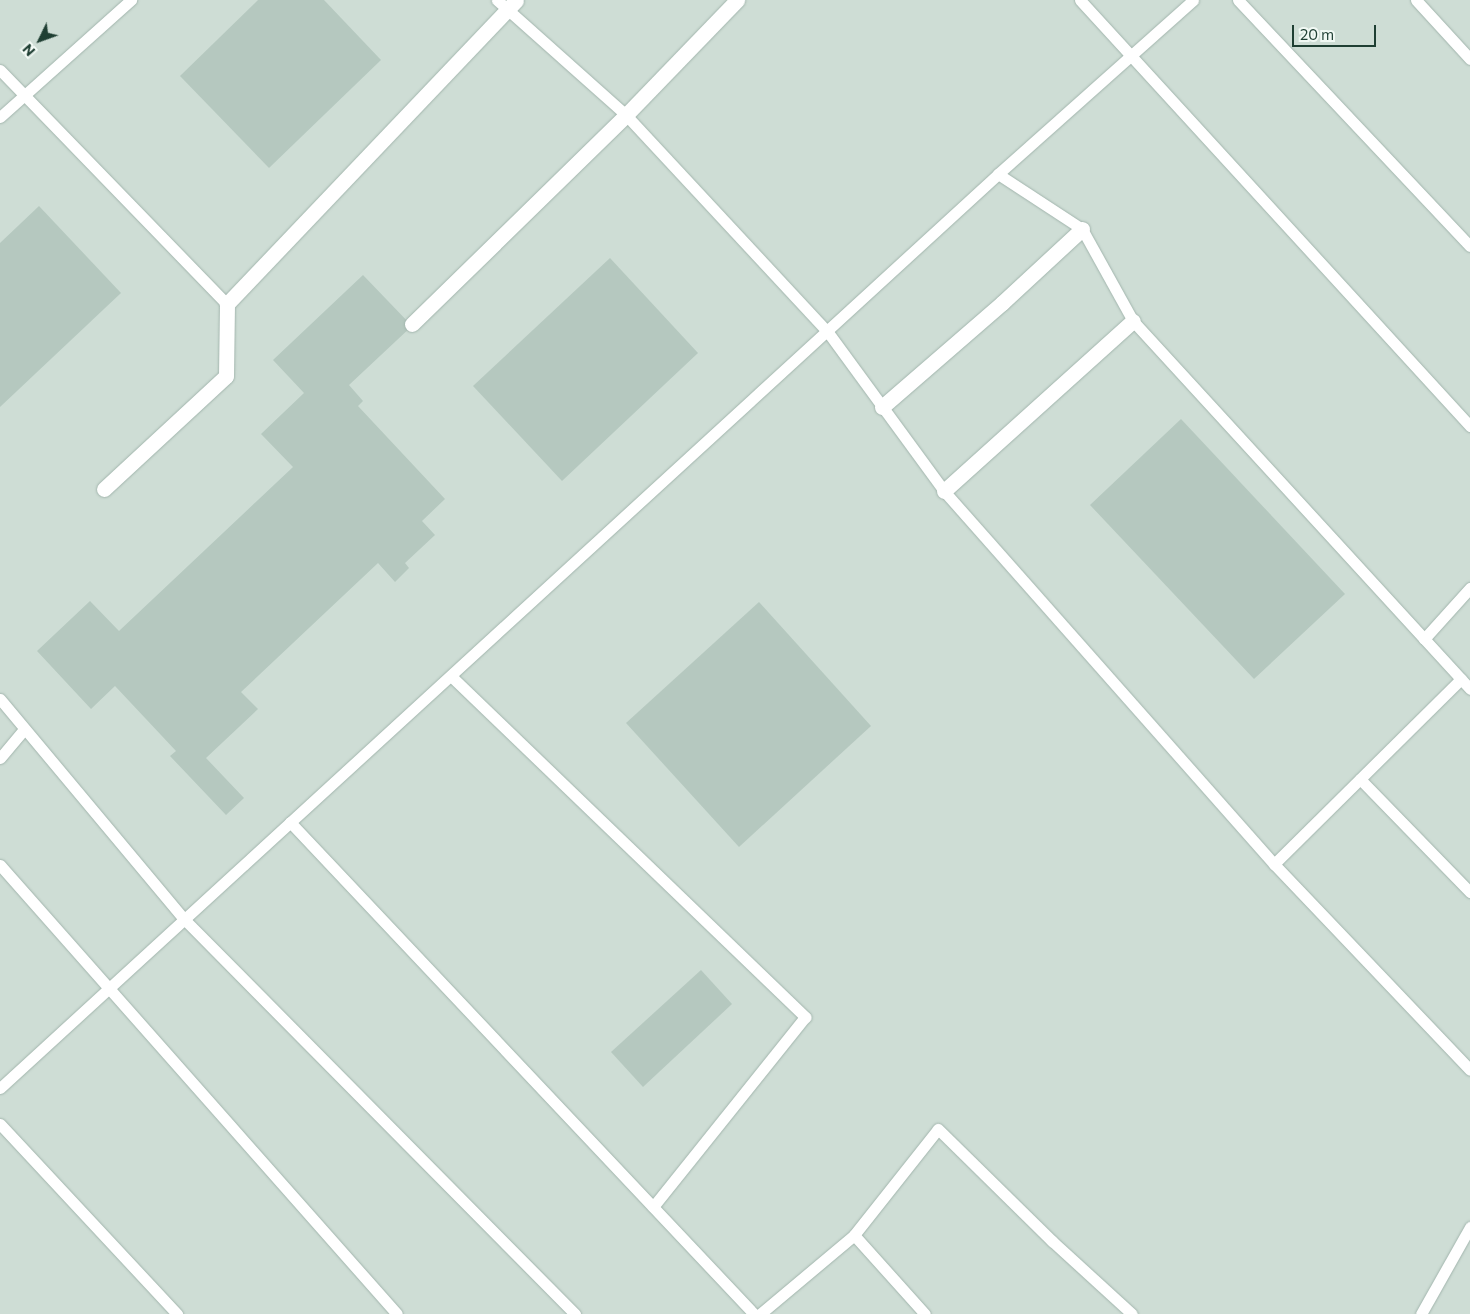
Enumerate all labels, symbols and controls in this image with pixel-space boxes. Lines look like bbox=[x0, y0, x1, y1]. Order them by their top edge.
north arrow bbox=[15, 15, 65, 65]
scale bar bbox=[1295, 15, 1379, 47]
text: 20 m bbox=[1300, 25, 1334, 43]
text: N bbox=[19, 41, 38, 60]

